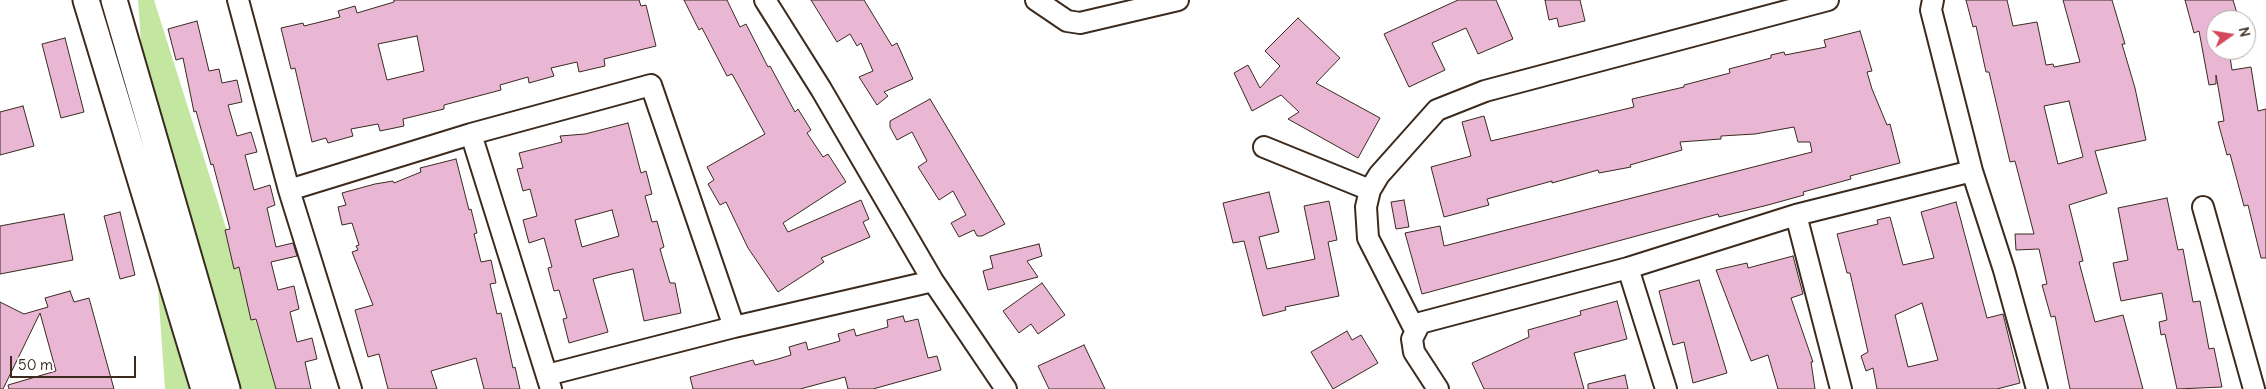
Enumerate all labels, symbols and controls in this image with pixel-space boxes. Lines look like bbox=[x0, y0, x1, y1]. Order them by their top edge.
north arrow bbox=[2206, 10, 2256, 60]
text: N bbox=[2235, 25, 2255, 39]
scale bar bbox=[12, 346, 139, 378]
text: 50 m bbox=[18, 355, 53, 374]

